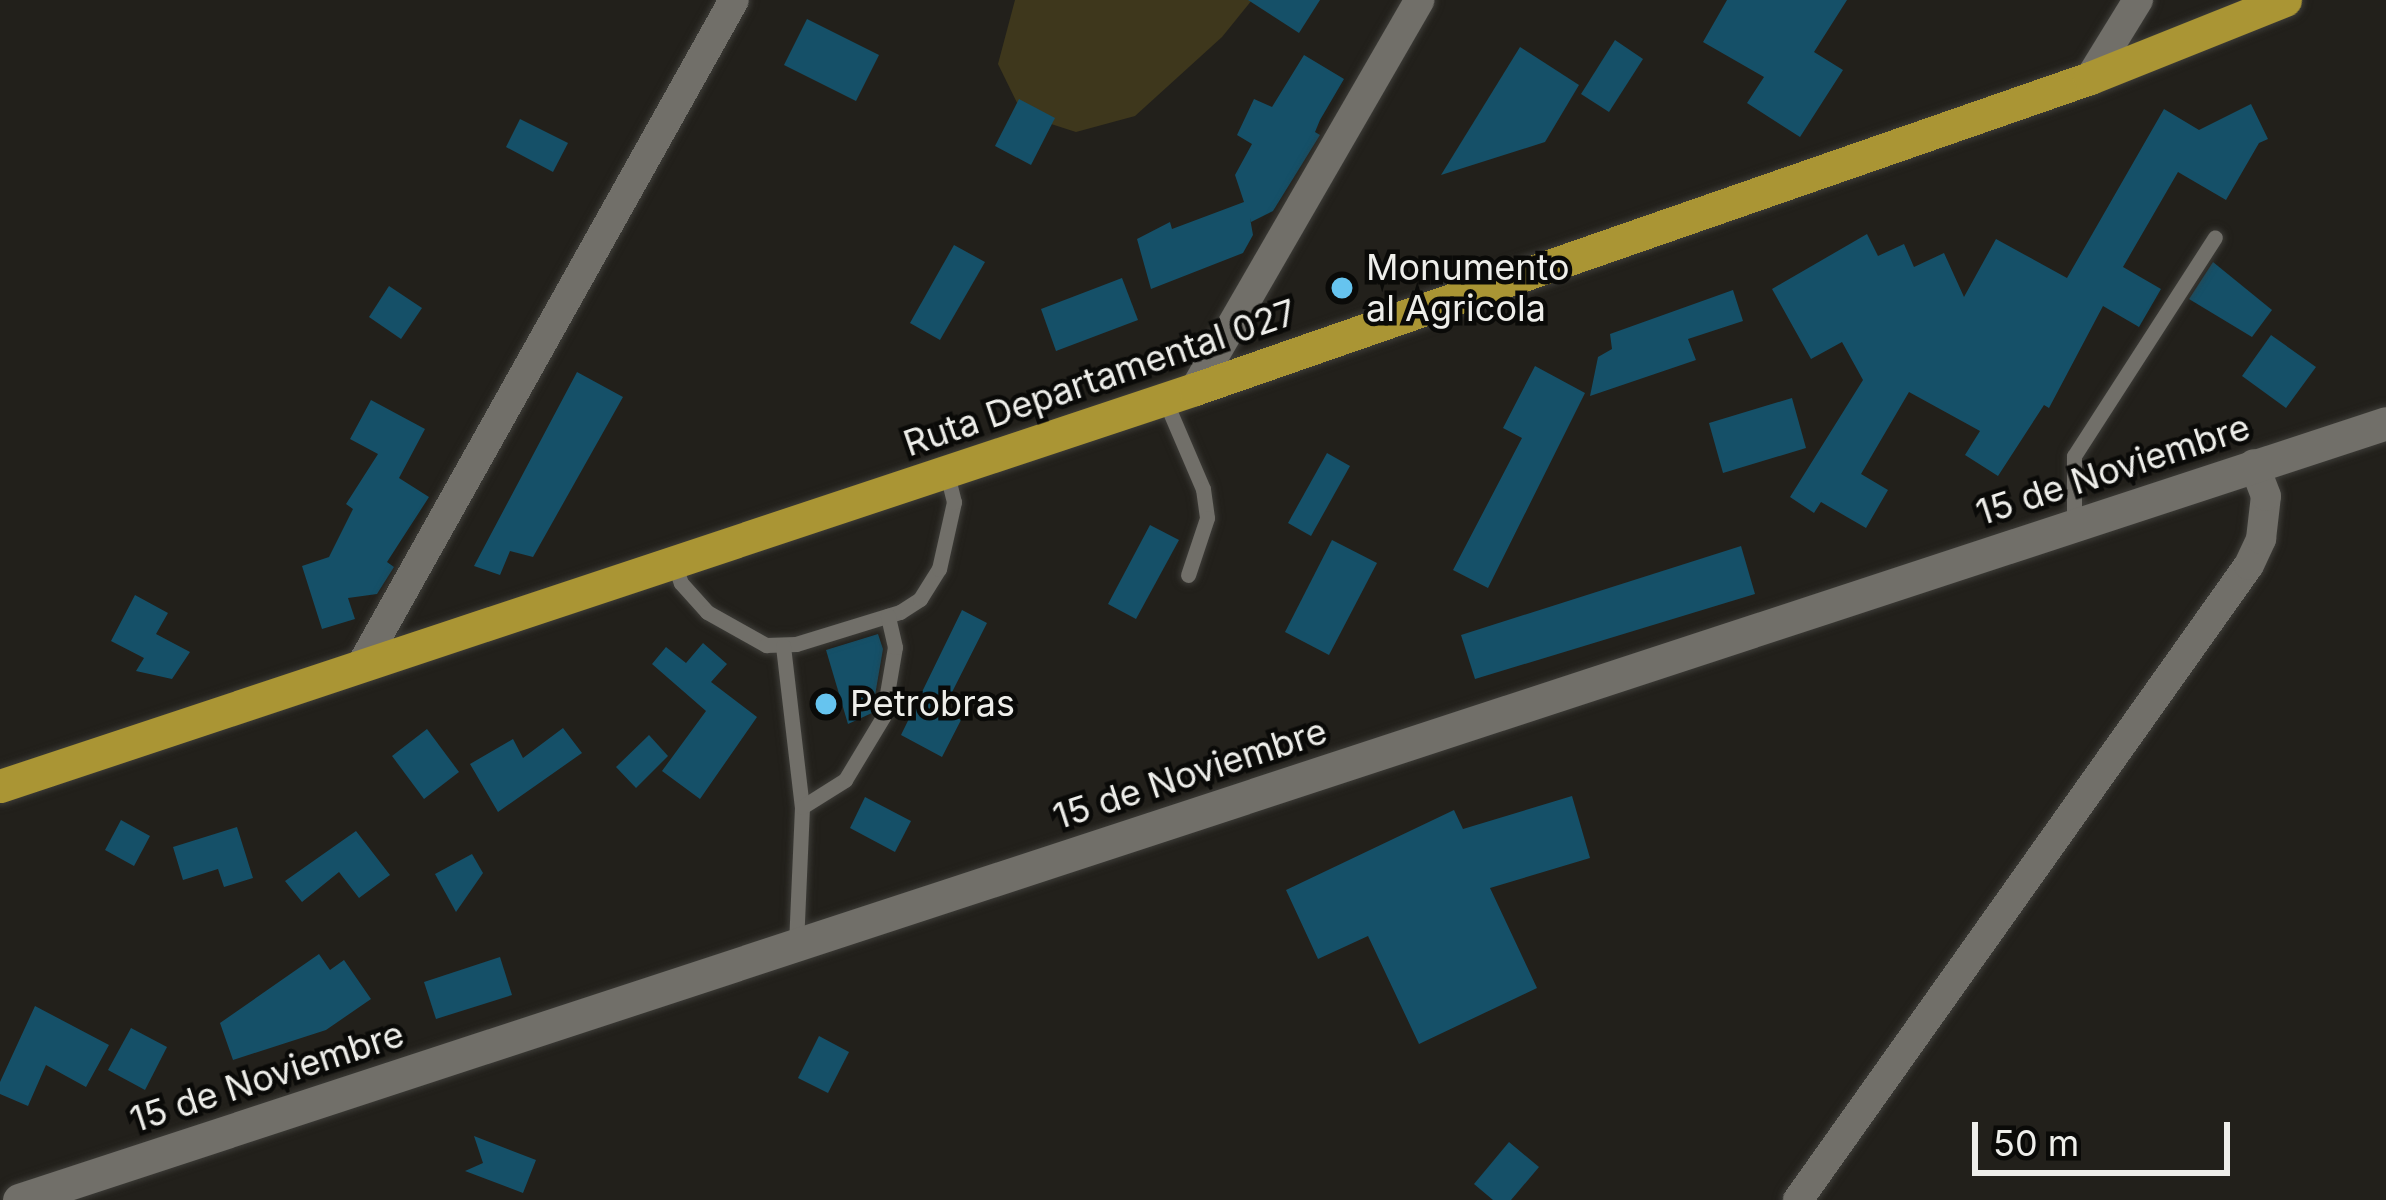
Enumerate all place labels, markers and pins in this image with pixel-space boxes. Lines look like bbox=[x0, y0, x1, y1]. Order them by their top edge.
place label: Monumento al Agricola bbox=[1366, 245, 1569, 330]
marker: Monumento al Agricola bbox=[1329, 275, 1355, 301]
place label: Petrobras bbox=[850, 682, 1015, 726]
marker: Petrobras bbox=[813, 691, 839, 717]

